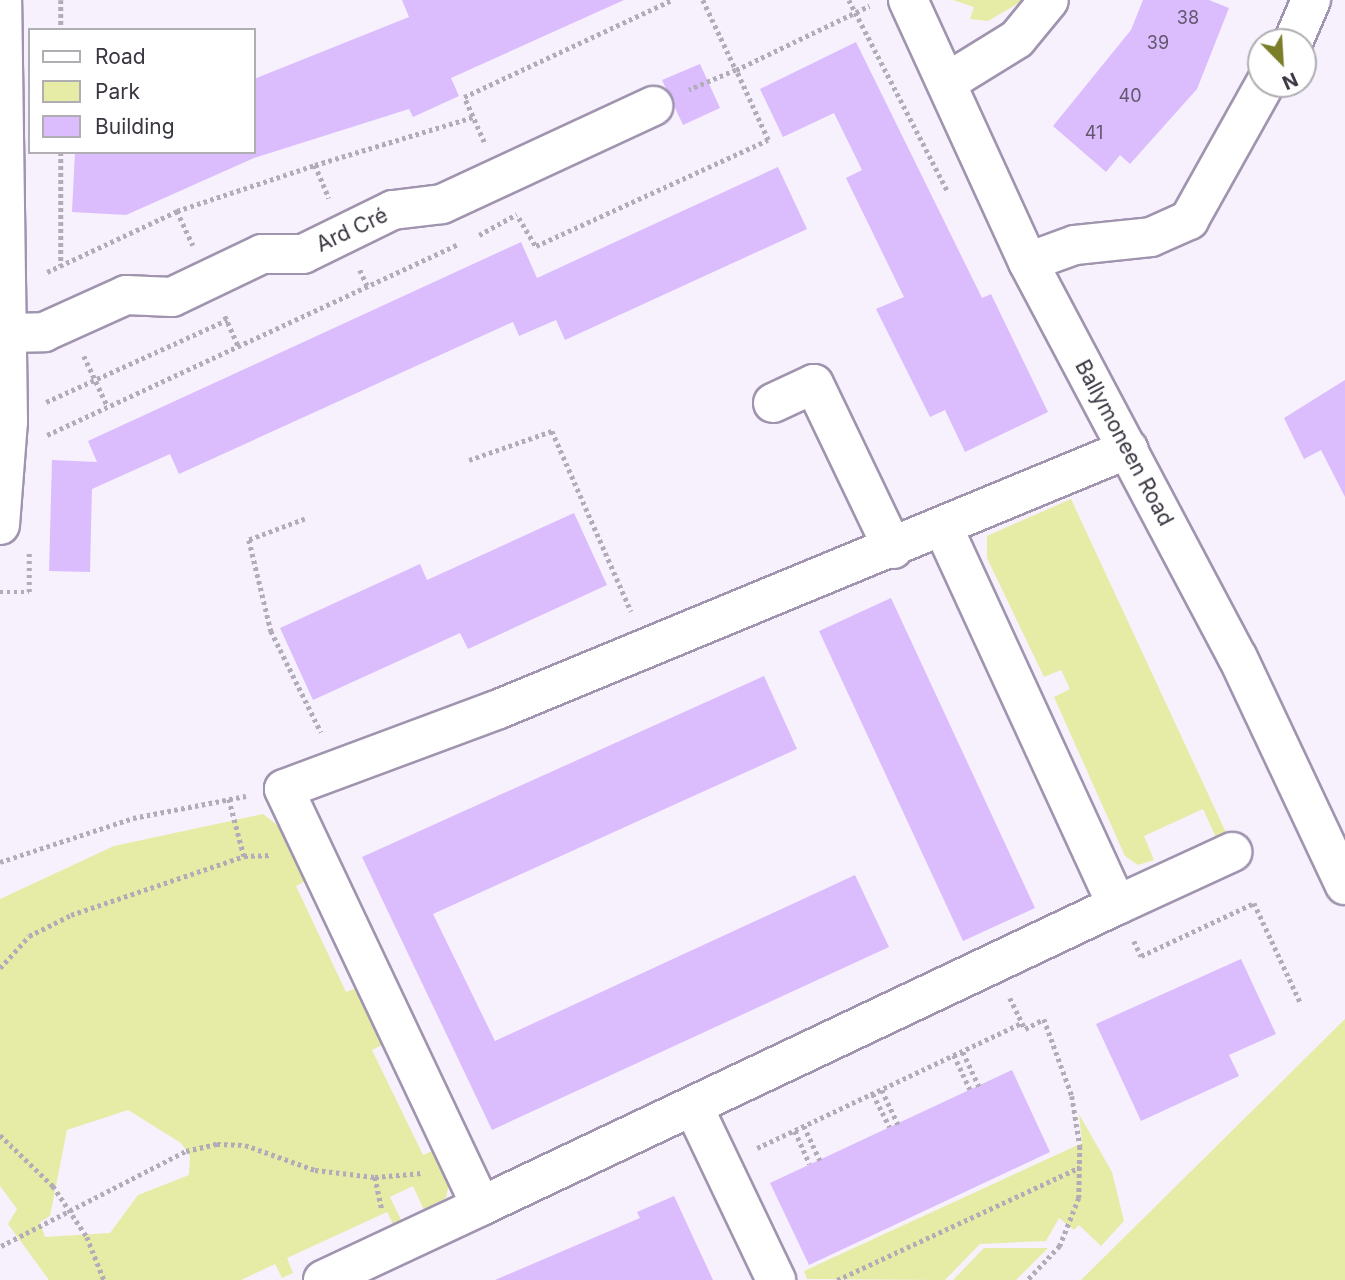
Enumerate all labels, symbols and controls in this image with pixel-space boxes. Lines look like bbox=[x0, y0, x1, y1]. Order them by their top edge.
house number: 38 bbox=[1177, 7, 1199, 29]
legend bbox=[28, 28, 256, 154]
north arrow bbox=[1247, 28, 1317, 98]
house number: 39 bbox=[1147, 32, 1169, 54]
text: Road bbox=[95, 44, 146, 69]
text: N bbox=[1279, 67, 1301, 94]
text: Park bbox=[95, 79, 140, 104]
house number: 40 bbox=[1119, 85, 1141, 107]
text: Building bbox=[95, 114, 175, 139]
house number: 41 bbox=[1085, 122, 1103, 144]
street label: Ard Cré bbox=[312, 203, 392, 257]
street label: Ballymoneen Road bbox=[1070, 356, 1178, 530]

